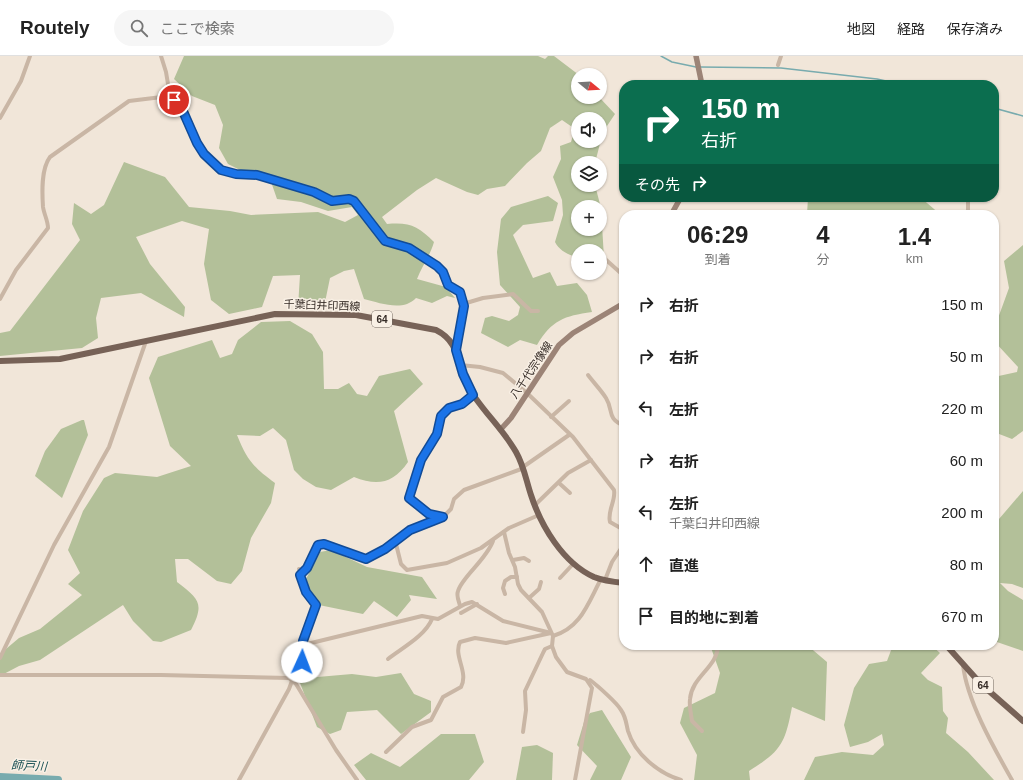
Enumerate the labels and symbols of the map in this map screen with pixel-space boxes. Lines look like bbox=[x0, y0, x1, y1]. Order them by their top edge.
north arrow bbox=[571, 68, 607, 104]
pin bbox=[157, 83, 191, 117]
street label: 千葉臼井印西線 bbox=[283, 298, 361, 312]
road number: 64 bbox=[372, 311, 392, 327]
street label: 八千代宗像線 bbox=[508, 339, 554, 401]
position arrow bbox=[281, 641, 323, 683]
road number: 64 bbox=[973, 677, 993, 693]
water label: 師戸川 bbox=[11, 758, 49, 774]

